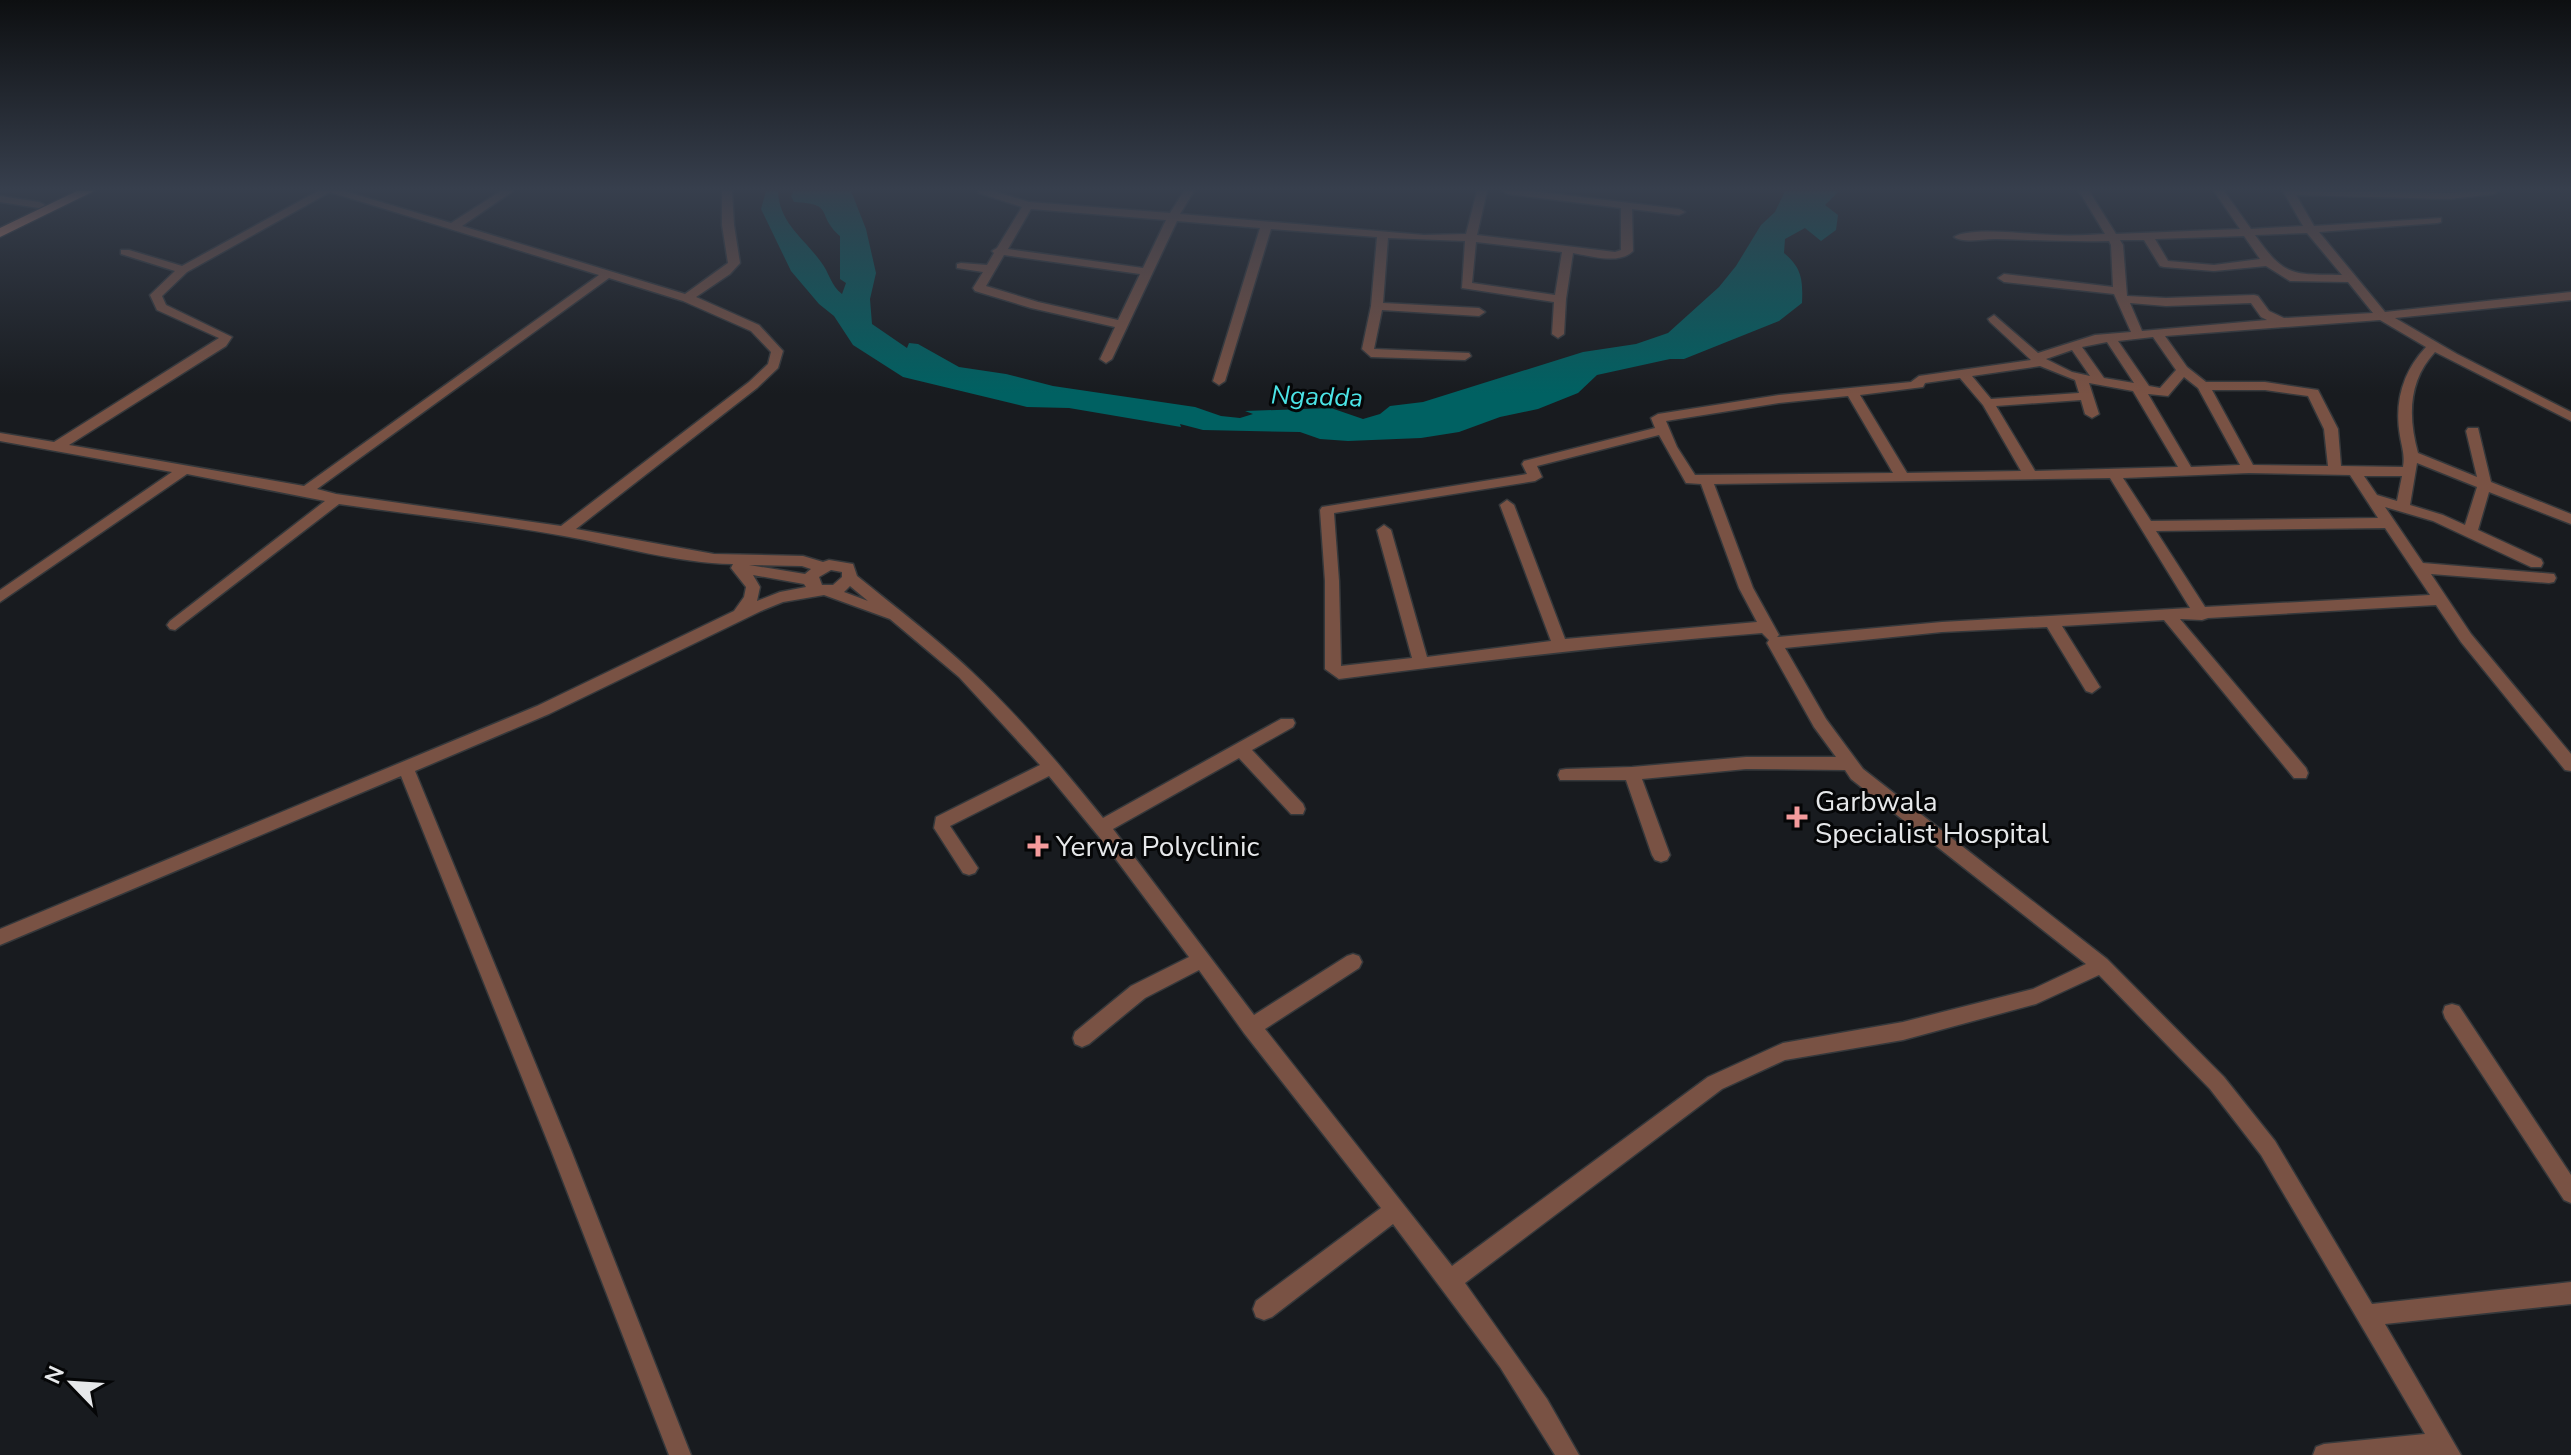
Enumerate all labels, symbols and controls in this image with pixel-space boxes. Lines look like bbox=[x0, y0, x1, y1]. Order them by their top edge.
water label: Ngadda bbox=[1270, 377, 1364, 416]
place label: Garbwala Specialist Hospital bbox=[1815, 783, 2050, 853]
marker: Garbwala Specialist Hospital bbox=[1786, 806, 1808, 828]
place label: Yerwa Polyclinic bbox=[1055, 828, 1260, 866]
marker: Yerwa Polyclinic bbox=[1027, 835, 1049, 857]
north arrow bbox=[32, 1343, 112, 1423]
text: N bbox=[38, 1361, 72, 1389]

